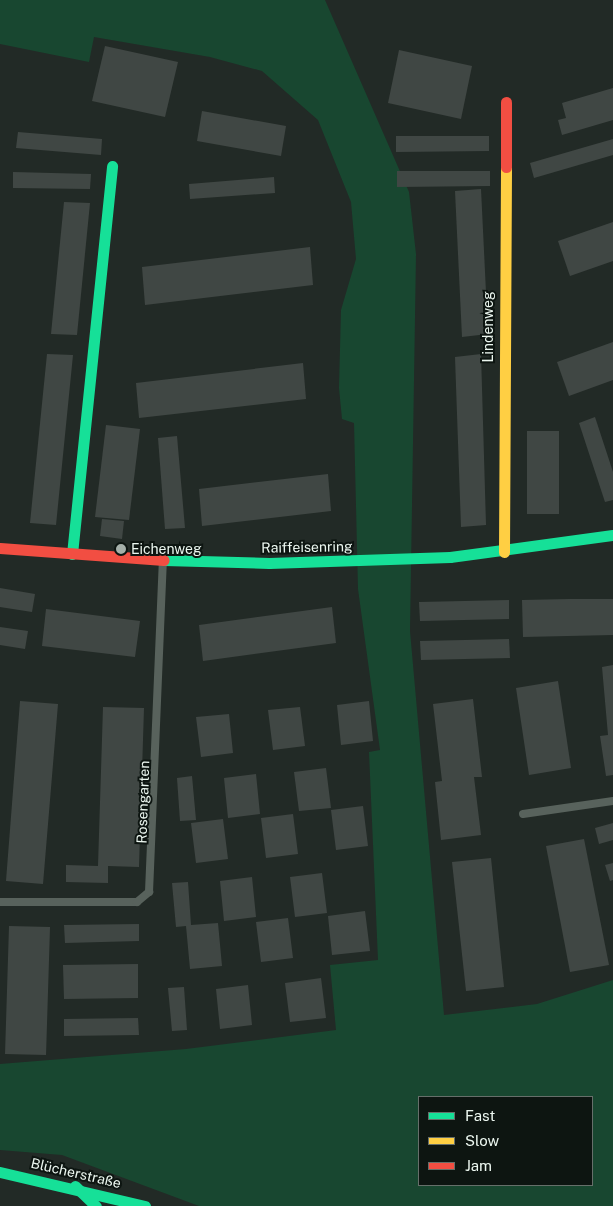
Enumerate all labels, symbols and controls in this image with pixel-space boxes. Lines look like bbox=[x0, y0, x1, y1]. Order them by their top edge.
street label: Lindenweg bbox=[480, 291, 496, 363]
street label: Raiffeisenring bbox=[261, 538, 353, 556]
place label: Eichenweg bbox=[131, 541, 202, 557]
marker: Eichenweg bbox=[115, 543, 127, 555]
street label: Rosengarten bbox=[133, 760, 153, 844]
legend bbox=[418, 1096, 593, 1186]
text: Fast bbox=[465, 1107, 495, 1124]
text: Slow bbox=[465, 1132, 499, 1149]
street label: Blücherstraße bbox=[29, 1154, 123, 1192]
text: Jam bbox=[465, 1157, 492, 1174]

